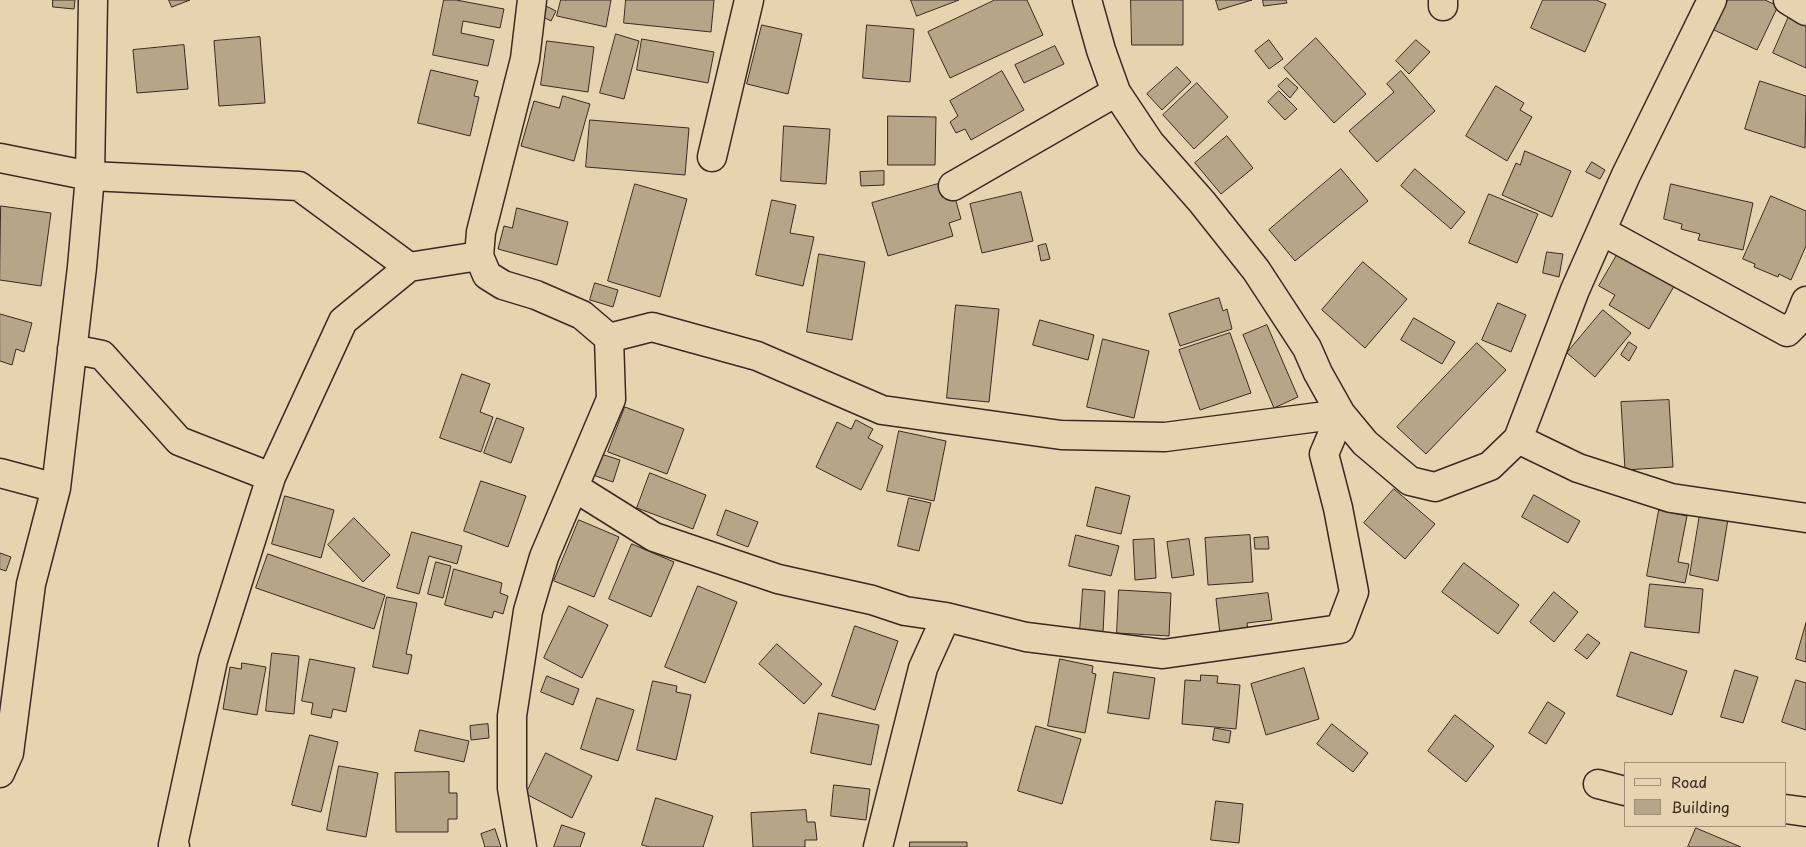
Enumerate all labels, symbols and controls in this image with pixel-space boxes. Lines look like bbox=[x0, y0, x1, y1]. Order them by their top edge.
legend bbox=[1624, 762, 1786, 827]
text: Road bbox=[1671, 770, 1707, 793]
text: Building bbox=[1671, 795, 1730, 818]

